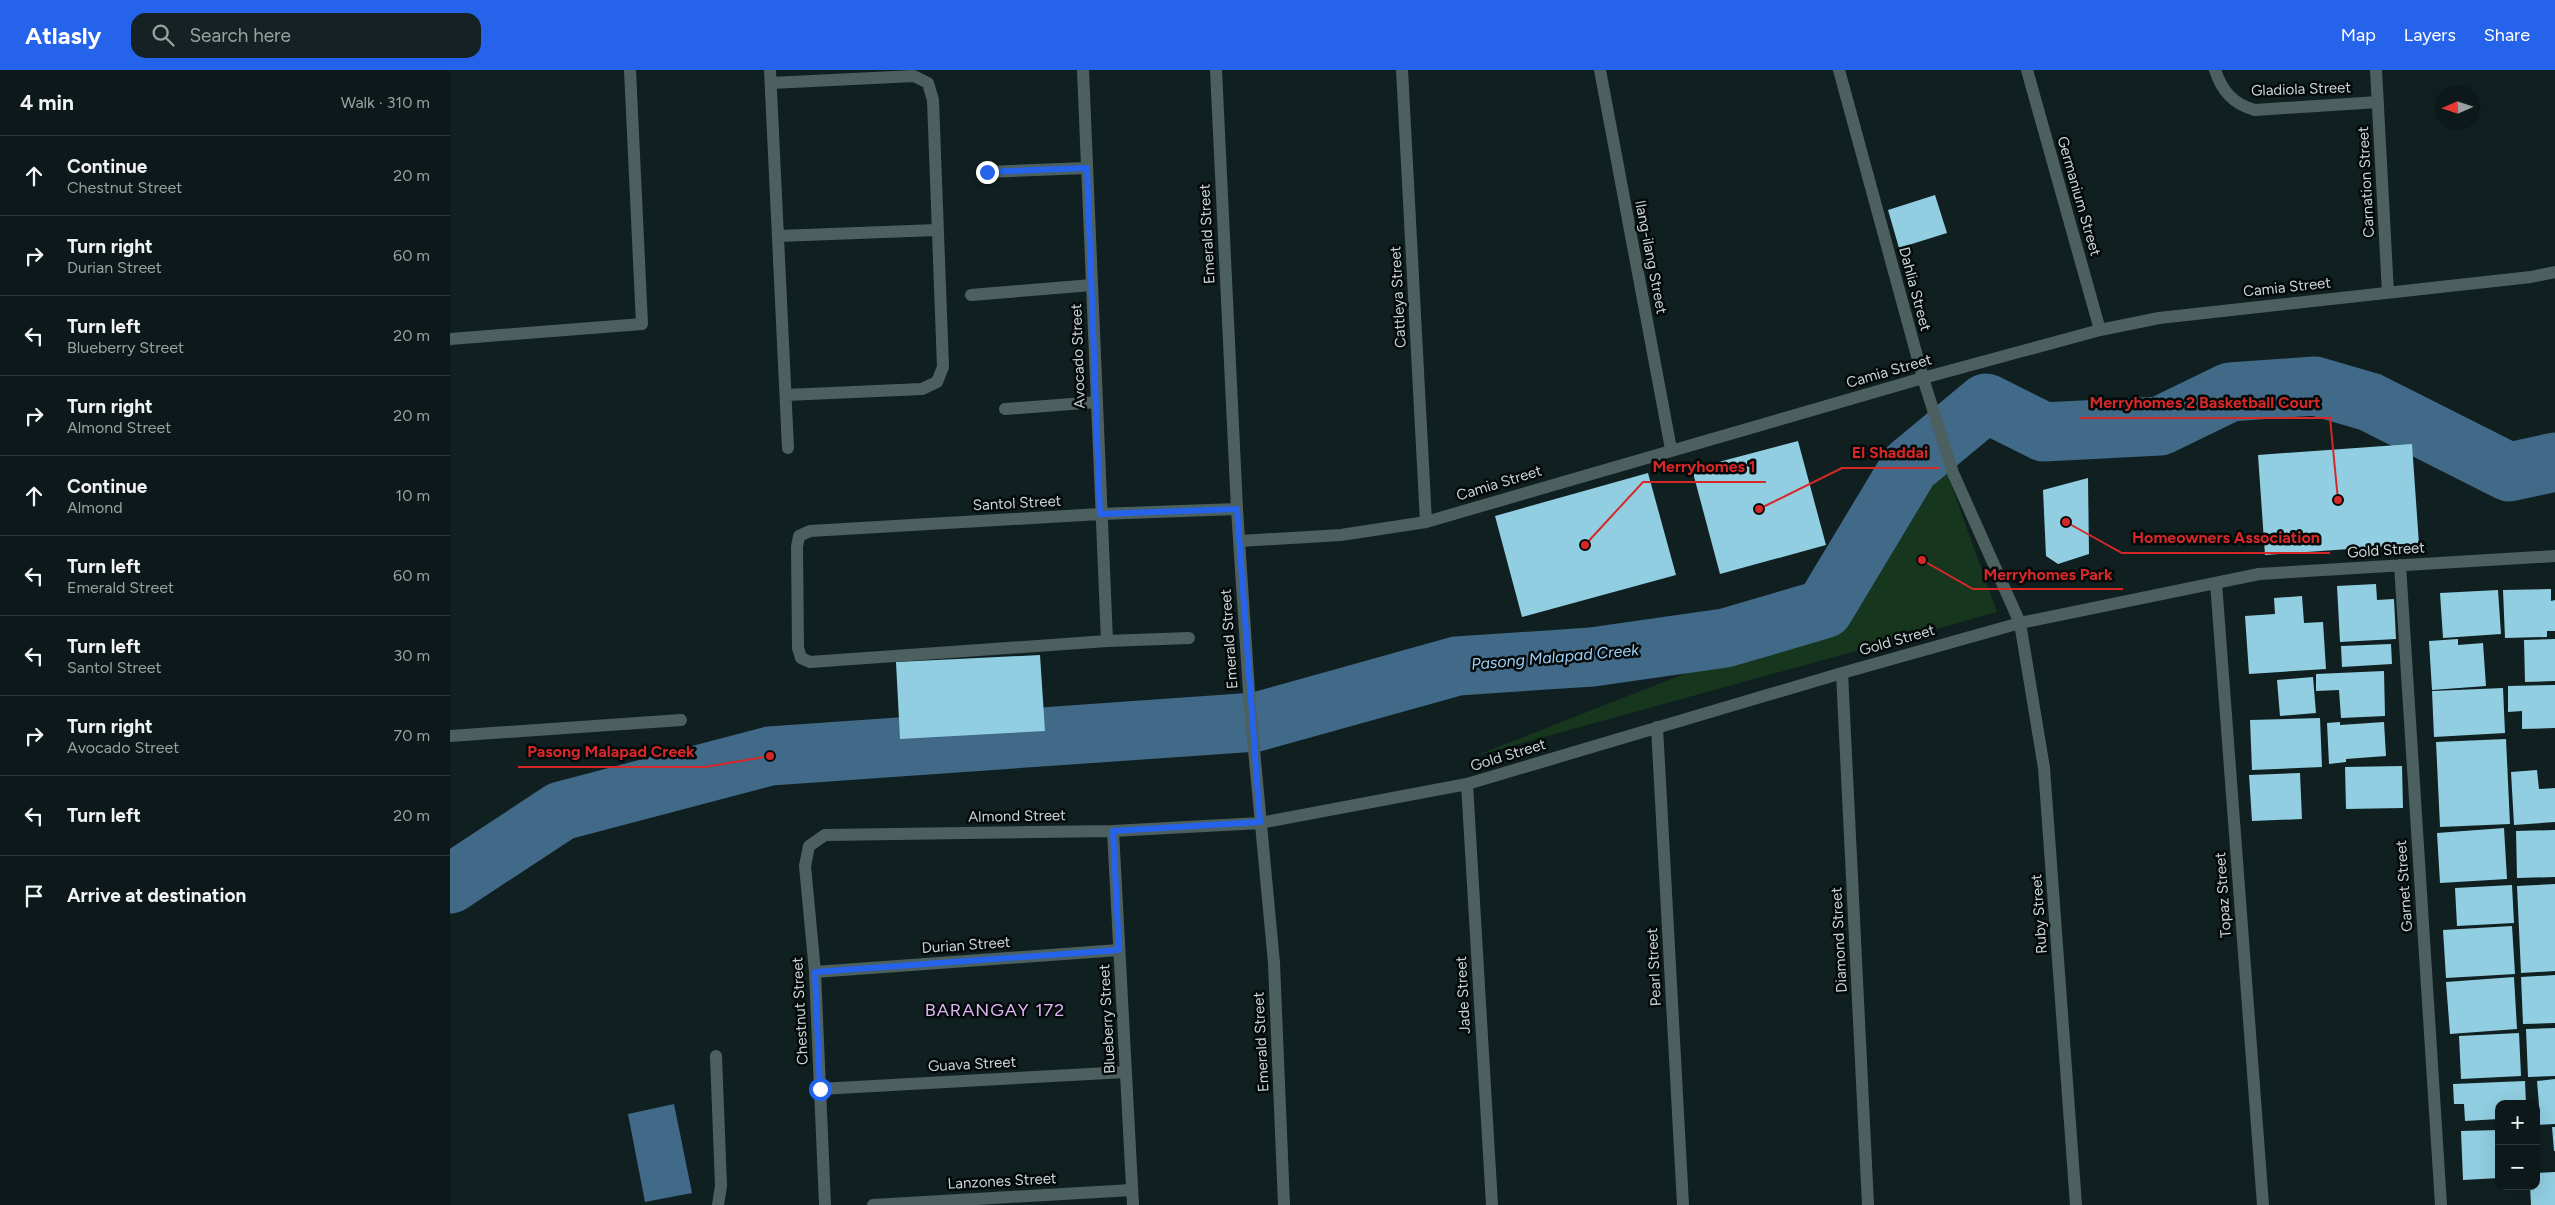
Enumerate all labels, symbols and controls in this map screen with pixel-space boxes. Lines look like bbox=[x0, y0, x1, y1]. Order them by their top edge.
search box bbox=[131, 13, 481, 58]
text: Atlasly bbox=[25, 21, 101, 50]
icon: search bbox=[149, 21, 177, 49]
text: Search here bbox=[189, 24, 291, 47]
text: Map bbox=[2341, 24, 2376, 46]
text: Layers bbox=[2404, 24, 2456, 46]
text: Share bbox=[2484, 24, 2530, 46]
street label: Gladiola Street bbox=[2251, 78, 2352, 100]
north arrow bbox=[2435, 85, 2480, 130]
text: 4 min bbox=[20, 90, 74, 115]
text: Walk · 310 m bbox=[341, 93, 430, 112]
street label: Carnation Street bbox=[2354, 126, 2378, 238]
street label: Germanium Street bbox=[2053, 134, 2105, 258]
text: Continue bbox=[67, 155, 147, 178]
route end bbox=[976, 161, 999, 184]
icon: ahead bbox=[20, 162, 48, 190]
text: 20 m bbox=[393, 166, 430, 185]
text: Chestnut Street bbox=[67, 178, 182, 197]
street label: Emerald Street bbox=[1195, 183, 1219, 285]
street label: Ilang-ilang Street bbox=[1631, 198, 1671, 316]
text: Turn right bbox=[67, 235, 153, 258]
icon: right bbox=[20, 242, 48, 270]
street label: Cattleya Street bbox=[1386, 245, 1410, 348]
street label: Dahlia Street bbox=[1895, 245, 1935, 333]
text: 60 m bbox=[393, 246, 430, 265]
text: Durian Street bbox=[67, 258, 162, 277]
street label: Camia Street bbox=[2242, 273, 2332, 301]
street label: Avocado Street bbox=[1067, 303, 1089, 409]
text: Turn left bbox=[67, 315, 141, 338]
icon: left bbox=[20, 322, 48, 350]
text: 20 m bbox=[393, 326, 430, 345]
text: Blueberry Street bbox=[67, 338, 184, 357]
street label: Camia Street bbox=[1844, 350, 1934, 392]
callout: Merryhomes 2 Basketball Court bbox=[2079, 387, 2330, 418]
text: Merryhomes 2 Basketball Court bbox=[2090, 393, 2320, 412]
text: Turn right bbox=[67, 395, 153, 418]
icon: right bbox=[20, 402, 48, 430]
text: 20 m bbox=[393, 406, 430, 425]
text: Almond Street bbox=[67, 418, 171, 437]
callout: El Shaddai bbox=[1842, 437, 1939, 468]
text: El Shaddai bbox=[1852, 443, 1928, 462]
callout: Merryhomes 1 bbox=[1643, 451, 1766, 482]
text: Merryhomes 1 bbox=[1652, 457, 1756, 476]
street label: Camia Street bbox=[1454, 461, 1544, 504]
text: Continue bbox=[67, 475, 147, 498]
icon: ahead bbox=[20, 482, 48, 510]
text: 10 m bbox=[396, 486, 430, 505]
street label: Santol Street bbox=[972, 492, 1062, 514]
text: Almond bbox=[67, 498, 123, 517]
callout: Homeowners Association bbox=[2122, 522, 2330, 553]
text: Homeowners Association bbox=[2132, 528, 2320, 547]
street label: Gold Street bbox=[2347, 538, 2426, 562]
text: Turn left bbox=[67, 555, 141, 578]
callout: Merryhomes Park bbox=[1973, 558, 2123, 589]
icon: left bbox=[20, 562, 48, 590]
text: Merryhomes Park bbox=[1983, 565, 2113, 584]
text: 60 m bbox=[393, 566, 430, 585]
text: Emerald Street bbox=[67, 578, 174, 597]
street label: Emerald Street bbox=[1216, 588, 1241, 690]
street label: Gold Street bbox=[1857, 621, 1937, 659]
text: Turn left bbox=[67, 635, 141, 658]
water label: Pasong Malapad Creek bbox=[1471, 640, 1641, 674]
icon: left bbox=[20, 642, 48, 670]
text: 30 m bbox=[393, 646, 430, 665]
text: Santol Street bbox=[67, 658, 161, 677]
text: Turn right bbox=[67, 715, 153, 738]
icon: right bbox=[20, 722, 48, 750]
text: 70 m bbox=[394, 726, 430, 745]
street label: Gold Street bbox=[1468, 735, 1548, 775]
callout: Pasong Malapad Creek bbox=[518, 736, 705, 767]
text: Avocado Street bbox=[67, 738, 179, 757]
text: Pasong Malapad Creek bbox=[527, 742, 695, 761]
icon: left bbox=[20, 802, 48, 830]
text: Turn left bbox=[67, 804, 141, 827]
text: 20 m bbox=[393, 806, 430, 825]
street label: Almond Street bbox=[968, 806, 1066, 826]
street label: Garnet Street bbox=[2392, 839, 2416, 933]
street label: Topaz Street bbox=[2211, 851, 2235, 938]
street label: Ruby Street bbox=[2027, 873, 2051, 955]
icon: arrive bbox=[20, 882, 48, 910]
text: Arrive at destination bbox=[67, 884, 246, 907]
street label: Diamond Street bbox=[1827, 886, 1851, 993]
street label: Pearl Street bbox=[1643, 927, 1665, 1007]
street label: Durian Street bbox=[921, 933, 1011, 957]
street label: Jade Street bbox=[1452, 955, 1474, 1034]
street label: Chestnut Street bbox=[788, 956, 812, 1065]
street label: Blueberry Street bbox=[1095, 963, 1119, 1074]
street label: Emerald Street bbox=[1249, 991, 1273, 1093]
district label: BARANGAY 172 bbox=[925, 999, 1065, 1021]
street label: Guava Street bbox=[927, 1053, 1017, 1075]
route start bbox=[809, 1078, 832, 1101]
map controls bbox=[2495, 1100, 2540, 1190]
button: + bbox=[2495, 1100, 2540, 1145]
button: − bbox=[2495, 1145, 2540, 1190]
street label: Lanzones Street bbox=[947, 1169, 1057, 1193]

